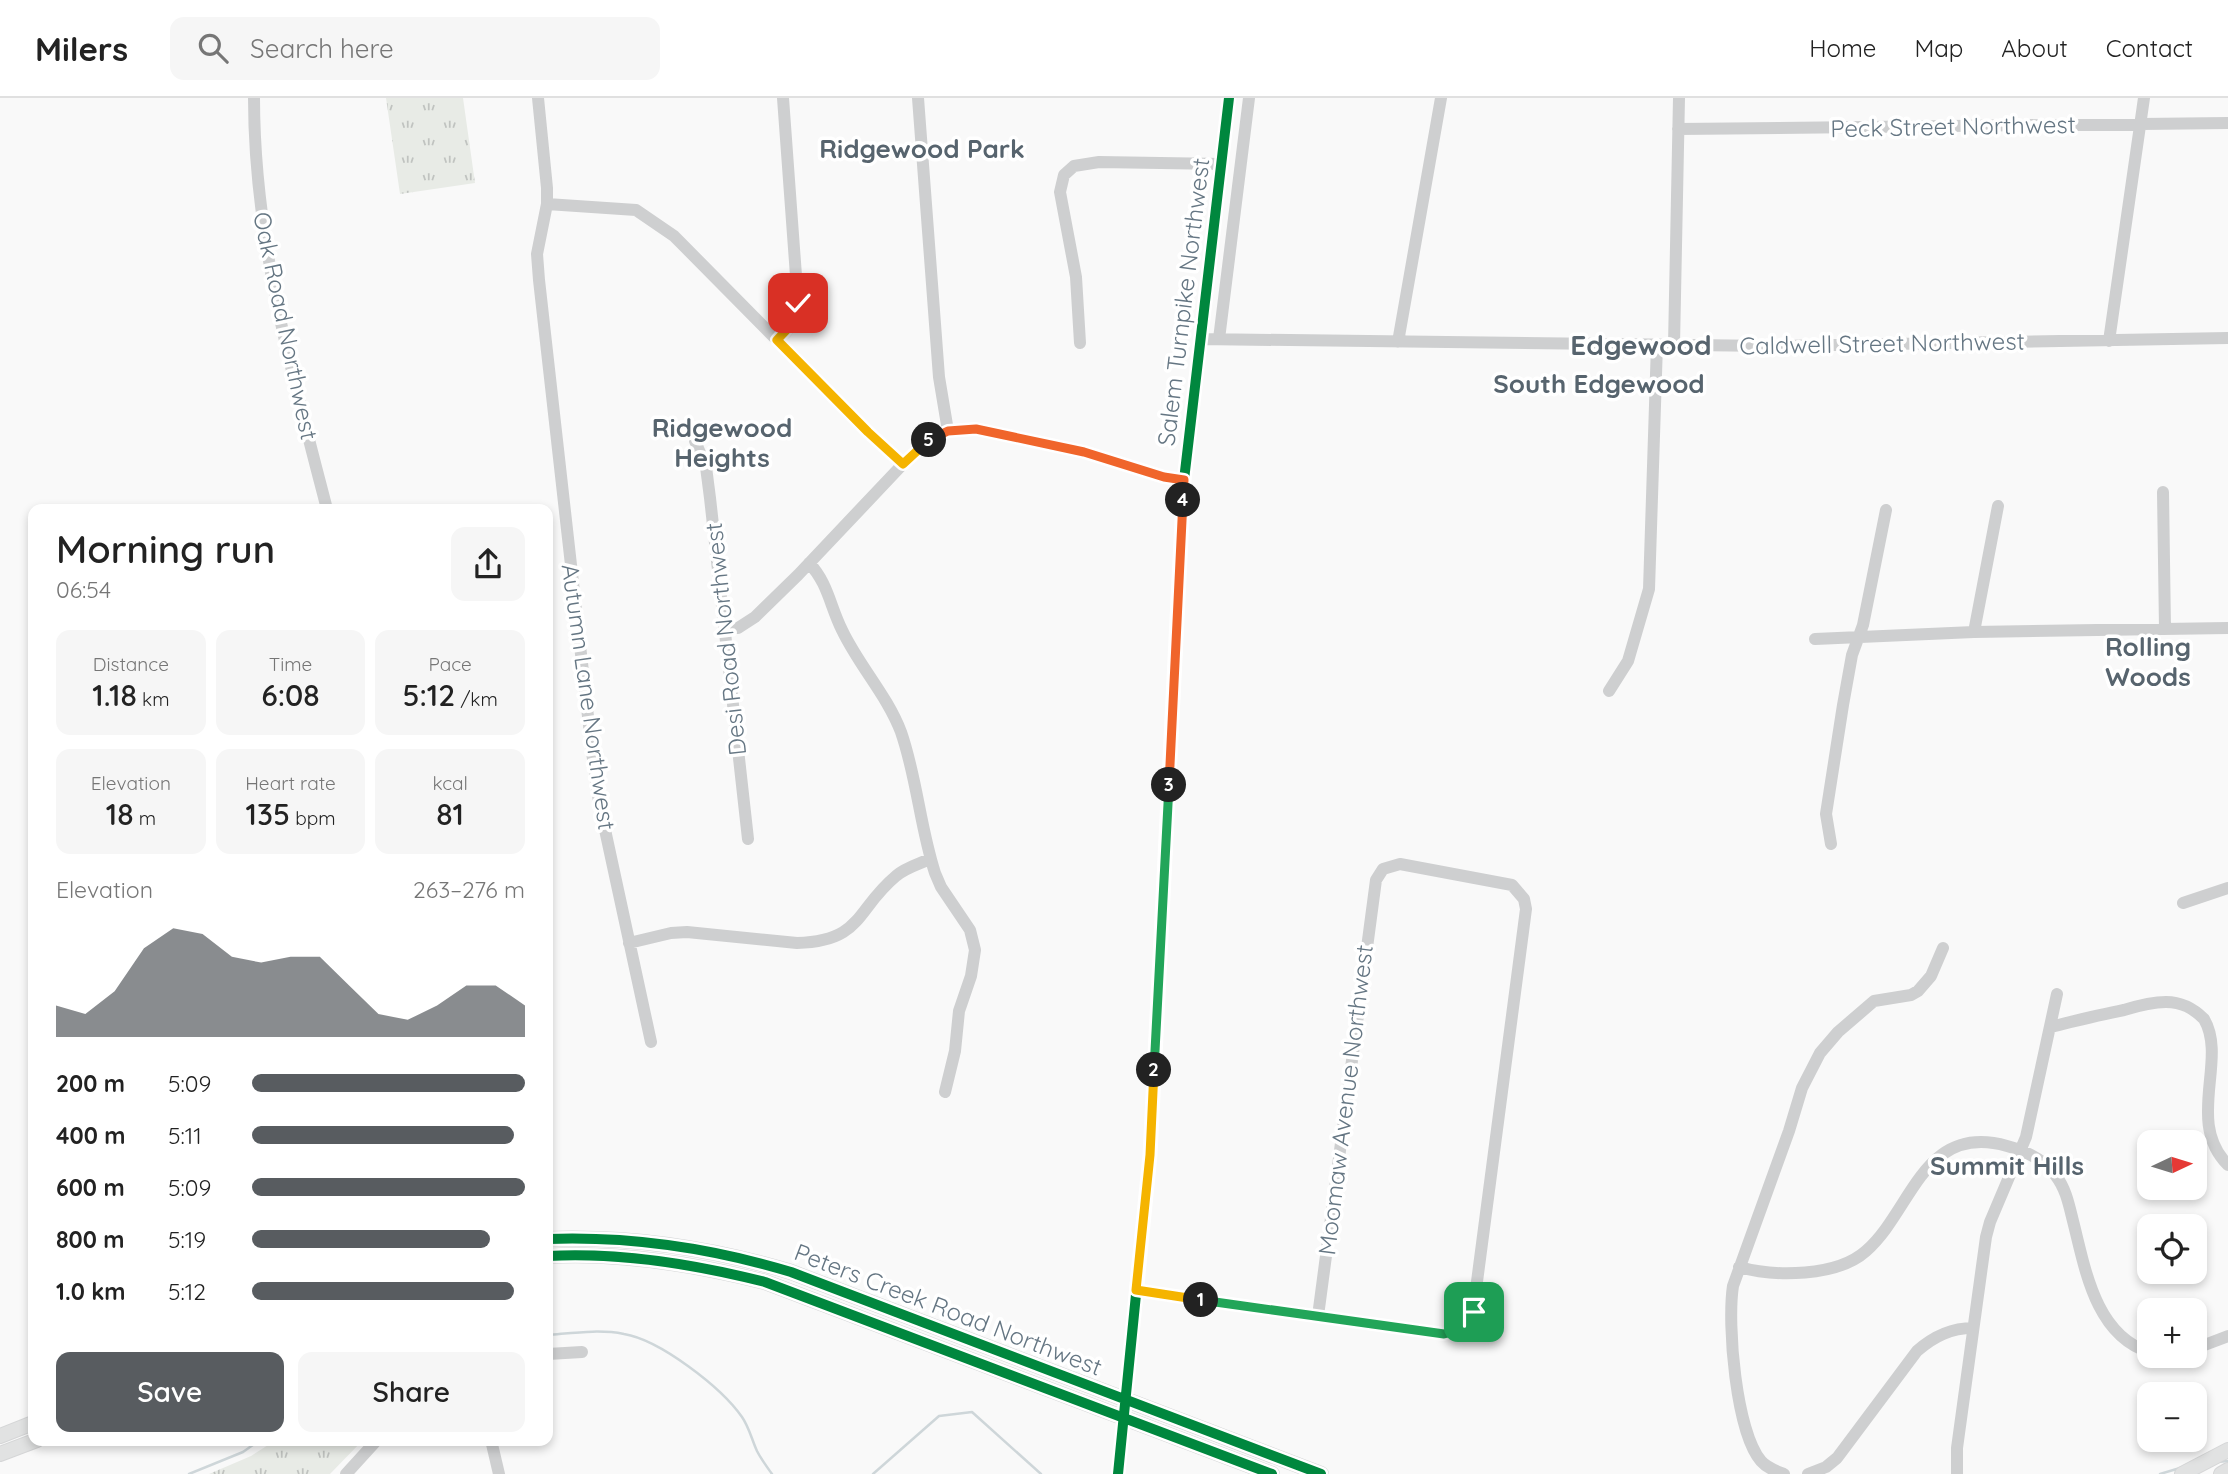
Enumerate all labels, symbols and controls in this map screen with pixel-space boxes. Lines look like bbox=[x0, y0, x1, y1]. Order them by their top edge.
search box bbox=[170, 17, 660, 80]
text: Milers bbox=[35, 28, 128, 69]
icon: search bbox=[194, 29, 232, 67]
text: Search here bbox=[250, 32, 394, 65]
text: Home bbox=[1809, 33, 1876, 63]
text: Map bbox=[1914, 33, 1963, 63]
text: About bbox=[2001, 33, 2068, 63]
text: Contact bbox=[2106, 33, 2193, 63]
street label: Peck Street Northwest bbox=[1830, 109, 2076, 143]
district label: Ridgewood Park bbox=[819, 132, 1025, 165]
street label: Salem Turnpike Northwest bbox=[1150, 156, 1216, 448]
street label: Oak Road Northwest bbox=[247, 209, 325, 443]
pin bbox=[768, 273, 828, 333]
icon: check bbox=[779, 284, 817, 322]
street label: Caldwell Street Northwest bbox=[1739, 326, 2025, 360]
district label: Edgewood bbox=[1570, 327, 1712, 362]
district label: South Edgewood bbox=[1493, 367, 1705, 400]
district label: Ridgewood Heights bbox=[652, 411, 792, 474]
pin: 5 bbox=[912, 422, 946, 458]
text: 5 bbox=[923, 427, 934, 451]
pin: 4 bbox=[1166, 482, 1200, 518]
text: 4 bbox=[1177, 487, 1188, 511]
street label: Desi Road Northwest bbox=[698, 521, 752, 757]
text: Morning run bbox=[56, 525, 275, 573]
button: share bbox=[451, 527, 525, 601]
street label: Autumn Lane Northwest bbox=[555, 562, 623, 832]
text: 06:54 bbox=[56, 575, 111, 604]
district label: Rolling Woods bbox=[2105, 630, 2191, 693]
text: Distance bbox=[93, 652, 169, 676]
text: Time bbox=[269, 652, 312, 676]
text: Pace bbox=[429, 652, 472, 676]
text: 1.18 bbox=[92, 676, 137, 714]
text: 6:08 bbox=[261, 676, 320, 714]
text: 5:12 bbox=[403, 676, 455, 714]
text: km bbox=[137, 687, 170, 711]
text: /km bbox=[455, 687, 498, 711]
pin: 3 bbox=[1152, 768, 1186, 802]
text: Elevation bbox=[91, 771, 171, 795]
text: Heart rate bbox=[245, 771, 336, 795]
text: kcal bbox=[432, 771, 468, 795]
text: 3 bbox=[1163, 772, 1174, 796]
text: 18 bbox=[106, 795, 133, 833]
text: 135 bbox=[245, 795, 290, 833]
text: 81 bbox=[436, 795, 464, 833]
text: m bbox=[133, 806, 156, 830]
text: bpm bbox=[290, 806, 336, 830]
text: Elevation bbox=[56, 875, 153, 904]
text: 263–276 m bbox=[413, 875, 525, 904]
street label: Moomaw Avenue Northwest bbox=[1311, 943, 1379, 1257]
pin: 2 bbox=[1136, 1052, 1172, 1088]
text: 2 bbox=[1148, 1057, 1159, 1081]
text: 200 m bbox=[56, 1069, 125, 1098]
text: 5:09 bbox=[168, 1069, 211, 1098]
text: 400 m bbox=[56, 1121, 125, 1150]
text: 5:11 bbox=[168, 1121, 202, 1150]
north arrow bbox=[2137, 1130, 2207, 1200]
map controls bbox=[2137, 1130, 2207, 1452]
district label: Summit Hills bbox=[1930, 1149, 2084, 1182]
text: 600 m bbox=[56, 1173, 125, 1202]
text: 5:09 bbox=[168, 1173, 211, 1202]
button: locate bbox=[2137, 1214, 2207, 1284]
text: 800 m bbox=[56, 1225, 125, 1254]
text: 5:19 bbox=[168, 1225, 206, 1254]
street label: Peters Creek Road Northwest bbox=[790, 1236, 1106, 1382]
text: 1.0 km bbox=[56, 1277, 126, 1306]
text: 5:12 bbox=[168, 1277, 206, 1306]
pin: 1 bbox=[1184, 1282, 1218, 1318]
pin bbox=[1444, 1282, 1504, 1342]
text: 1 bbox=[1197, 1287, 1204, 1311]
icon: arrive bbox=[1455, 1293, 1493, 1331]
button: + bbox=[2137, 1298, 2207, 1368]
button: Save bbox=[56, 1352, 284, 1432]
button: Share bbox=[298, 1352, 525, 1432]
button: − bbox=[2137, 1382, 2207, 1452]

